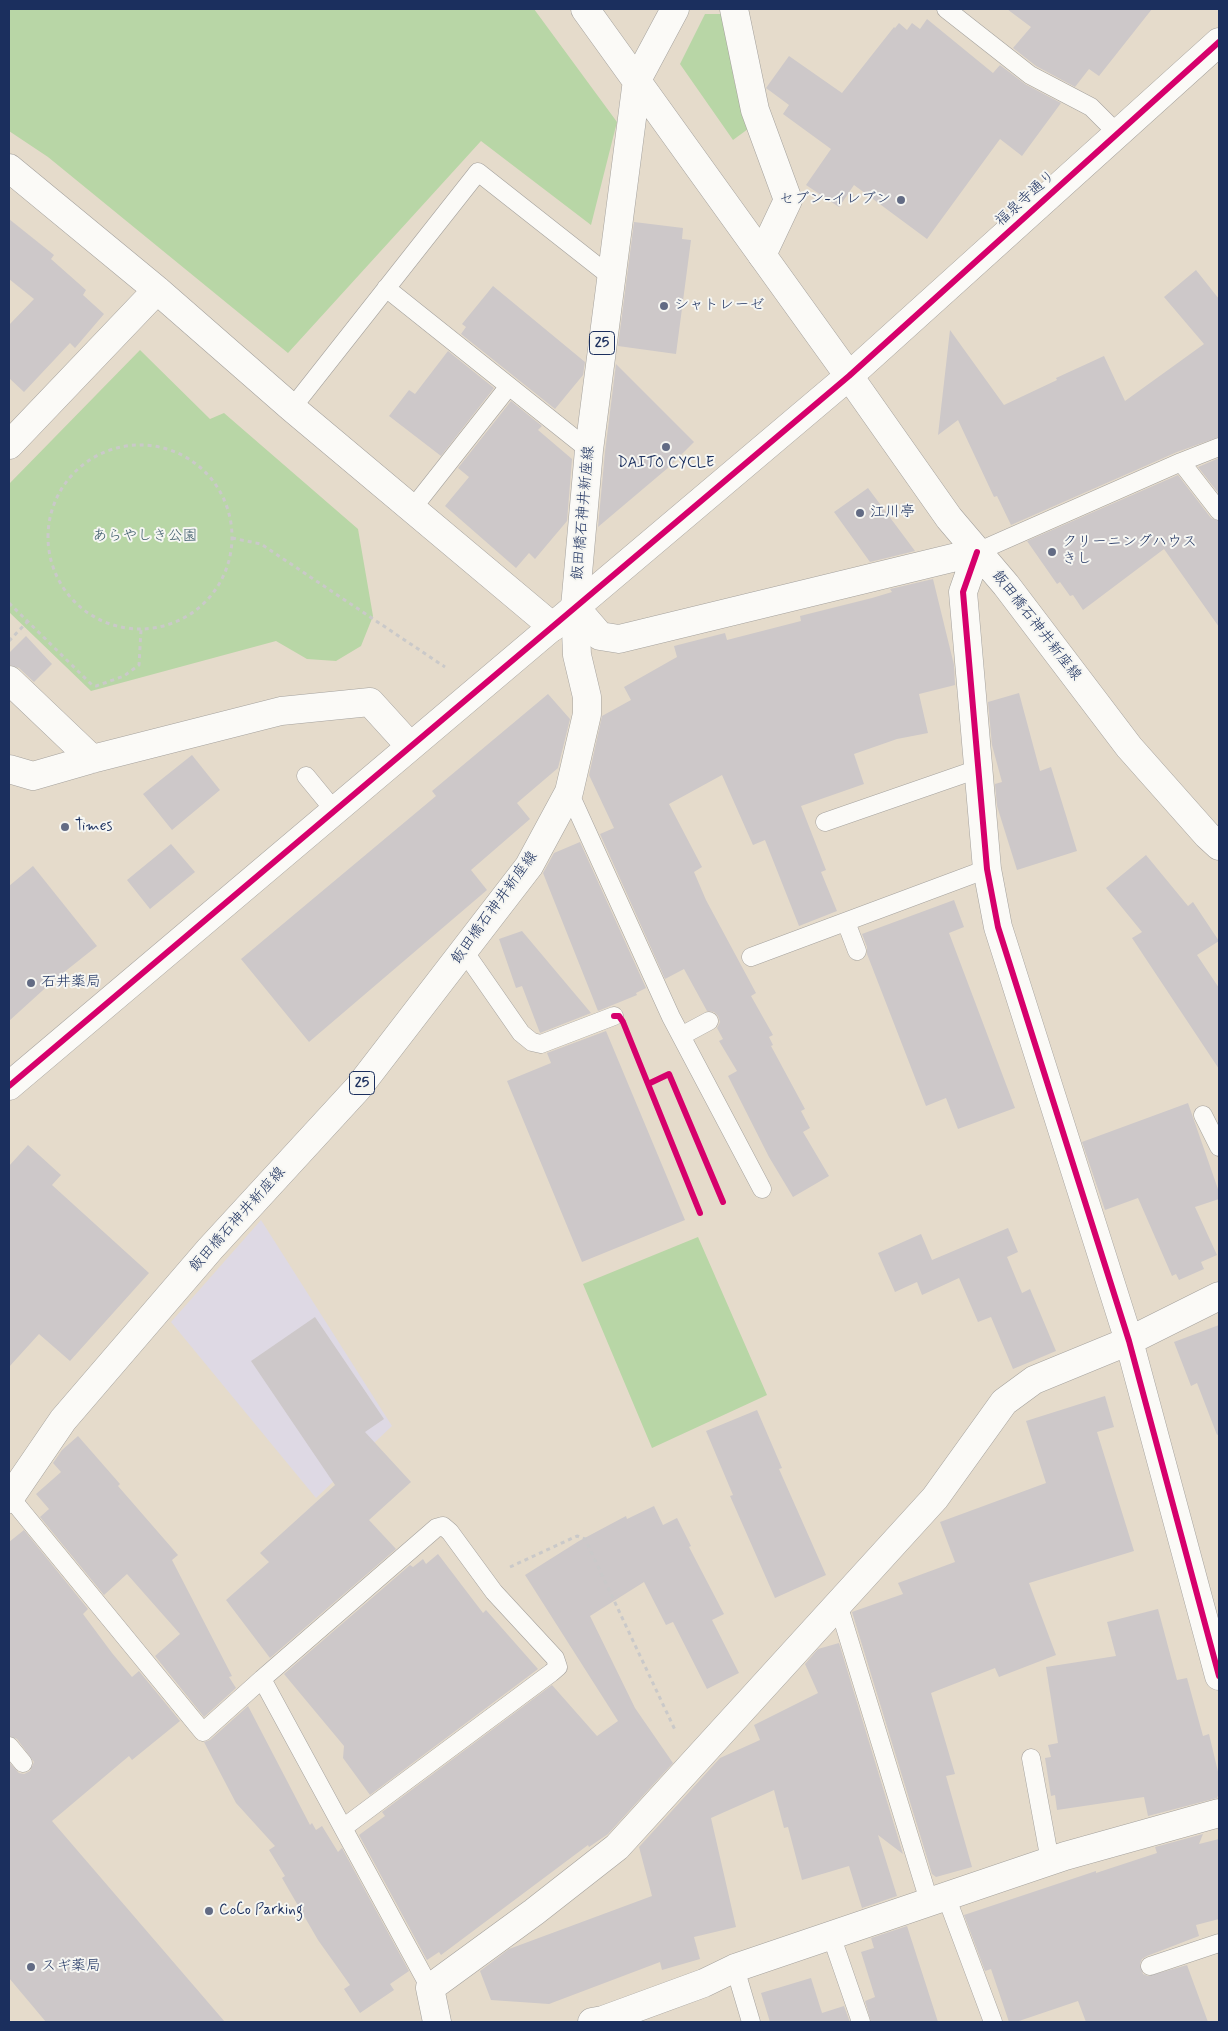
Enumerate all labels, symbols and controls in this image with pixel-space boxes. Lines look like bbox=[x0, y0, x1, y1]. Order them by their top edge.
street label: 福泉寺通り bbox=[992, 167, 1060, 231]
place label: セブン-イレブン bbox=[779, 191, 891, 209]
marker: セブン-イレブン bbox=[895, 194, 907, 206]
place label: シャトレーゼ bbox=[674, 297, 765, 315]
marker: シャトレーゼ bbox=[658, 300, 670, 312]
road number: 25 bbox=[590, 332, 614, 354]
marker: DAITO CYCLE bbox=[660, 441, 672, 453]
street label: 飯田橋石神井新座線 bbox=[569, 445, 599, 581]
place label: DAITO CYCLE bbox=[618, 455, 714, 473]
place label: 江川亭 bbox=[870, 504, 915, 522]
marker: 江川亭 bbox=[854, 507, 866, 519]
park label: あらやしき公園 bbox=[93, 528, 197, 546]
place label: クリーニングハウス きし bbox=[1062, 534, 1197, 569]
marker: クリーニングハウス きし bbox=[1046, 546, 1058, 558]
street label: 飯田橋石神井新座線 bbox=[987, 567, 1085, 685]
place label: Times bbox=[75, 818, 112, 836]
marker: Times bbox=[59, 821, 71, 833]
street label: 飯田橋石神井新座線 bbox=[448, 848, 542, 968]
place label: 石井薬局 bbox=[41, 974, 101, 992]
marker: 石井薬局 bbox=[25, 977, 37, 989]
road number: 25 bbox=[350, 1072, 374, 1094]
street label: 飯田橋石神井新座線 bbox=[186, 1164, 290, 1276]
place label: CoCo Parking bbox=[219, 1902, 303, 1920]
marker: CoCo Parking bbox=[203, 1905, 215, 1917]
place label: スギ薬局 bbox=[41, 1958, 101, 1976]
marker: スギ薬局 bbox=[25, 1961, 37, 1973]

